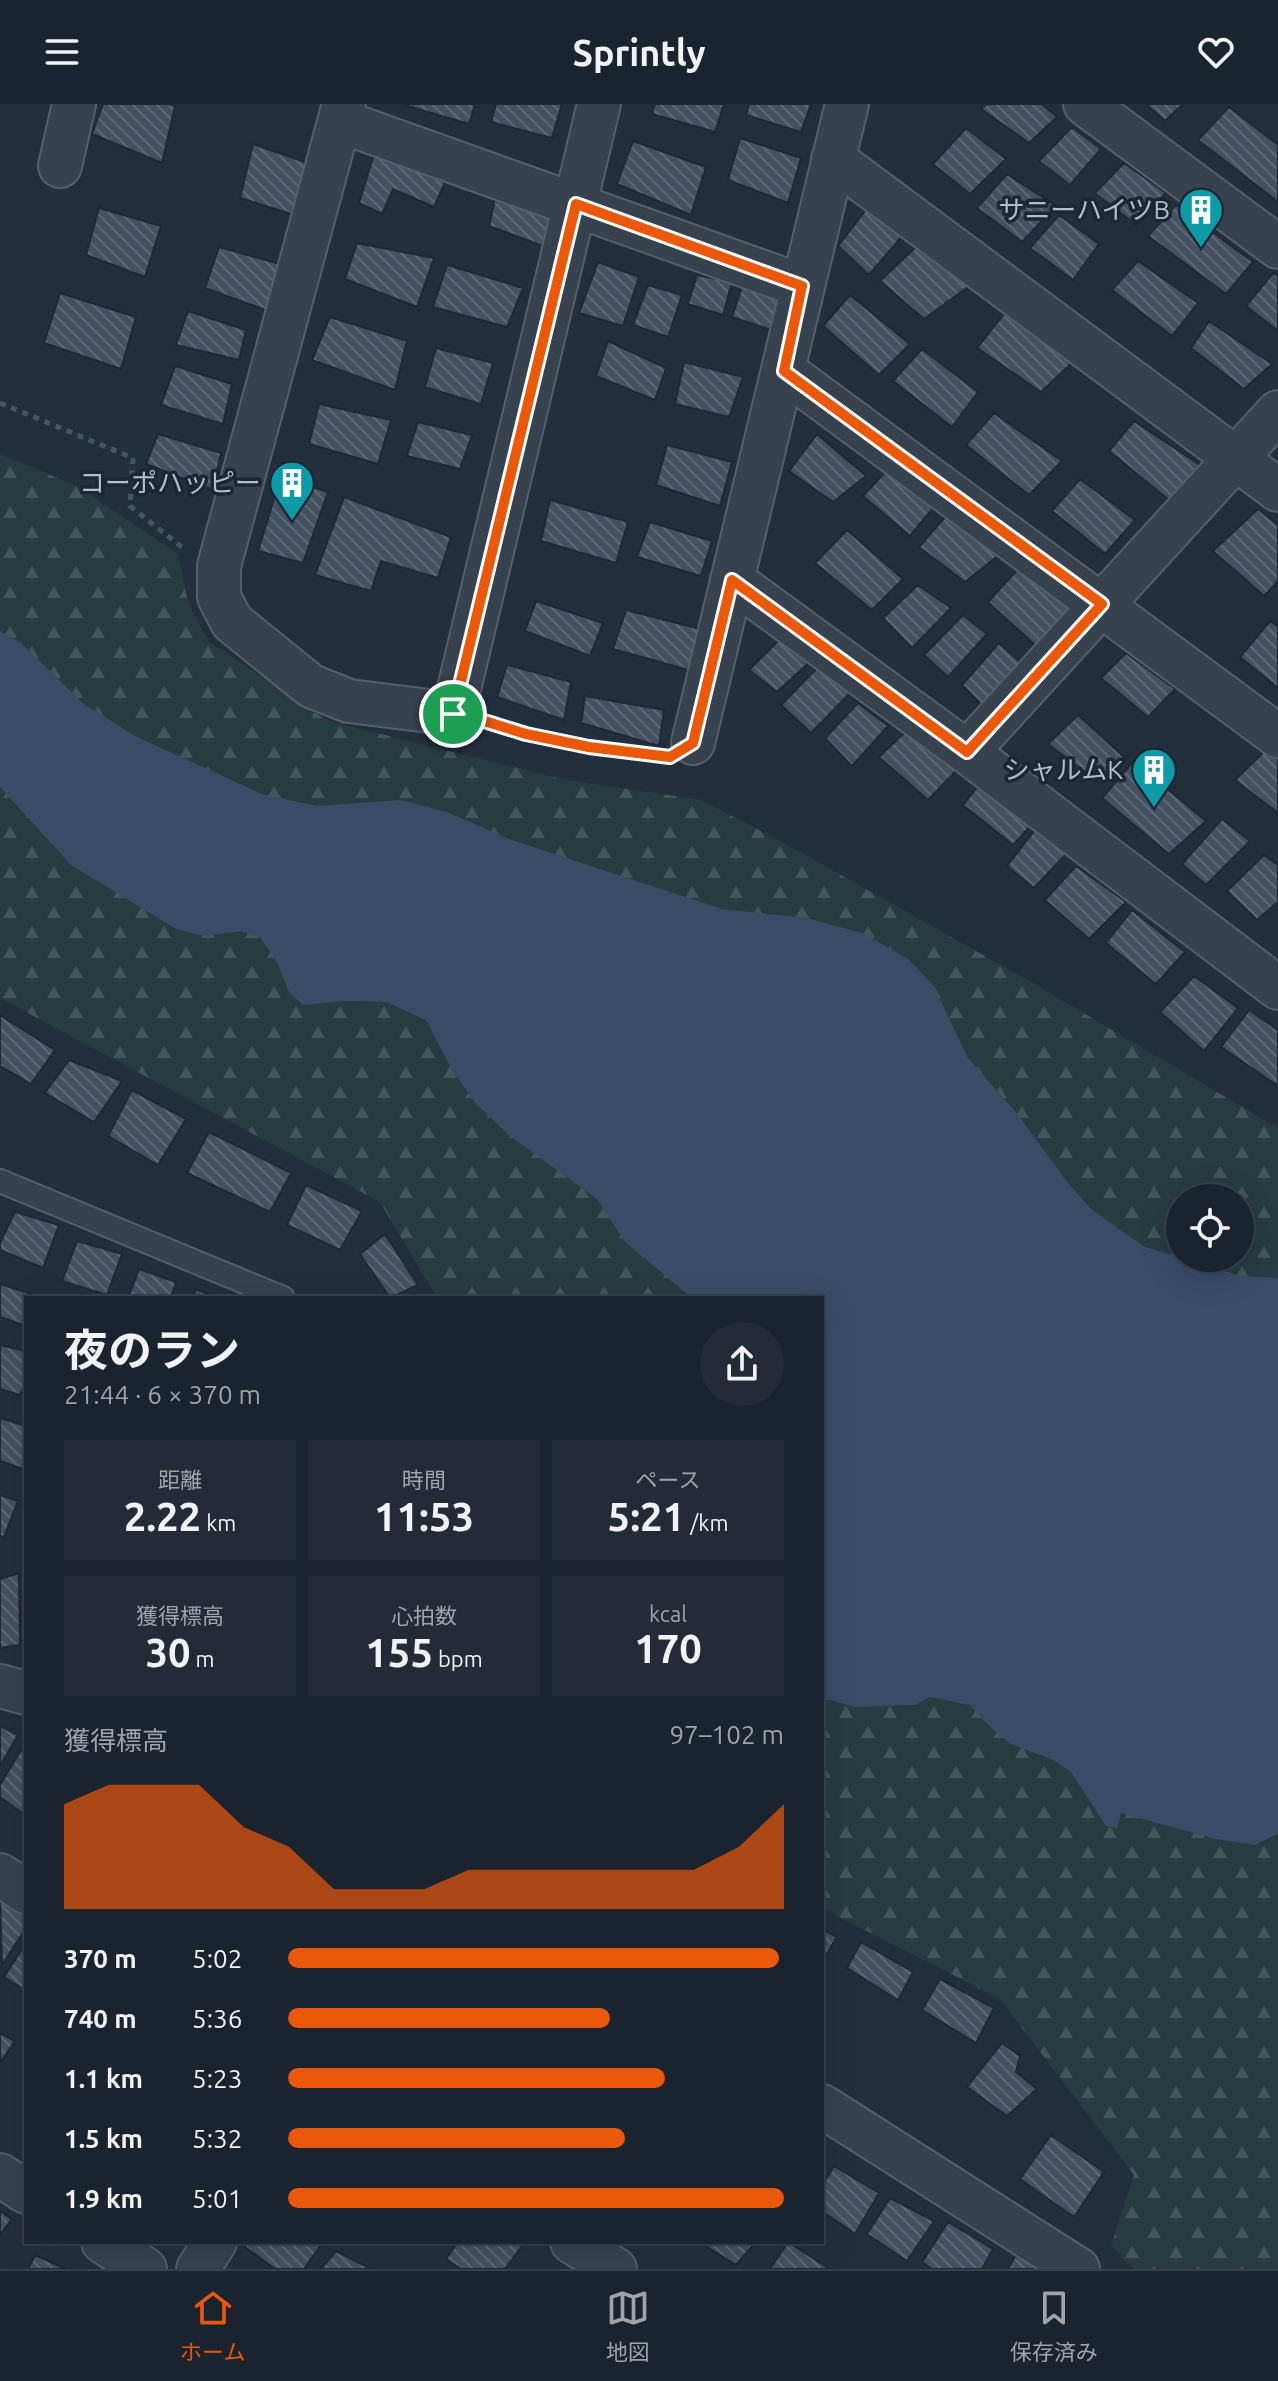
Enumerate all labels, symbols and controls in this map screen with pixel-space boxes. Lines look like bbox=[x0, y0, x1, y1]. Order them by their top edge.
icon: menu bbox=[40, 30, 84, 74]
icon: heart bbox=[1194, 30, 1238, 74]
text: Sprintly bbox=[572, 32, 706, 73]
building icon: サニーハイツB bbox=[1177, 186, 1225, 249]
place label: サニーハイツB bbox=[999, 195, 1170, 224]
building icon: コーポハッピー bbox=[268, 459, 316, 522]
place label: コーポハッピー bbox=[79, 468, 261, 497]
pin bbox=[419, 680, 487, 748]
icon: arrive bbox=[431, 692, 475, 736]
building icon: シャルムK bbox=[1130, 746, 1178, 809]
place label: シャルムK bbox=[1004, 755, 1123, 784]
map controls bbox=[1166, 1184, 1254, 1272]
button: locate bbox=[1166, 1184, 1254, 1272]
button: share bbox=[700, 1322, 784, 1406]
text: 夜のラン bbox=[64, 1325, 240, 1374]
text: 21:44 · 6 × 370 m bbox=[64, 1380, 261, 1409]
text: 距離 bbox=[158, 1467, 202, 1492]
text: 時間 bbox=[402, 1467, 446, 1492]
text: ペース bbox=[636, 1467, 700, 1492]
text: 2.22 bbox=[124, 1494, 201, 1539]
text: 11:53 bbox=[374, 1494, 474, 1539]
text: 5:21 bbox=[608, 1494, 685, 1539]
text: km bbox=[201, 1510, 236, 1535]
text: /km bbox=[685, 1510, 728, 1535]
text: kcal bbox=[649, 1601, 687, 1626]
text: 獲得標高 bbox=[136, 1603, 224, 1628]
text: 心拍数 bbox=[391, 1603, 457, 1628]
text: 170 bbox=[634, 1626, 702, 1671]
text: 30 bbox=[145, 1630, 191, 1675]
text: 155 bbox=[365, 1630, 433, 1675]
text: m bbox=[191, 1646, 215, 1671]
text: bpm bbox=[433, 1646, 483, 1671]
text: 97–102 m bbox=[669, 1720, 784, 1749]
text: 獲得標高 bbox=[64, 1726, 168, 1755]
text: 370 m bbox=[64, 1944, 137, 1973]
text: 5:02 bbox=[192, 1944, 242, 1973]
text: 740 m bbox=[64, 2004, 137, 2033]
text: 5:36 bbox=[192, 2004, 242, 2033]
text: 1.1 km bbox=[64, 2064, 143, 2093]
text: 5:23 bbox=[192, 2064, 242, 2093]
text: 1.5 km bbox=[64, 2124, 143, 2153]
text: 5:32 bbox=[192, 2124, 242, 2153]
text: 1.9 km bbox=[64, 2184, 143, 2213]
text: 5:01 bbox=[192, 2184, 242, 2213]
tab: ホーム bbox=[180, 2286, 245, 2366]
tab: 地図 bbox=[606, 2286, 650, 2366]
tab: 保存済み bbox=[1010, 2286, 1098, 2366]

